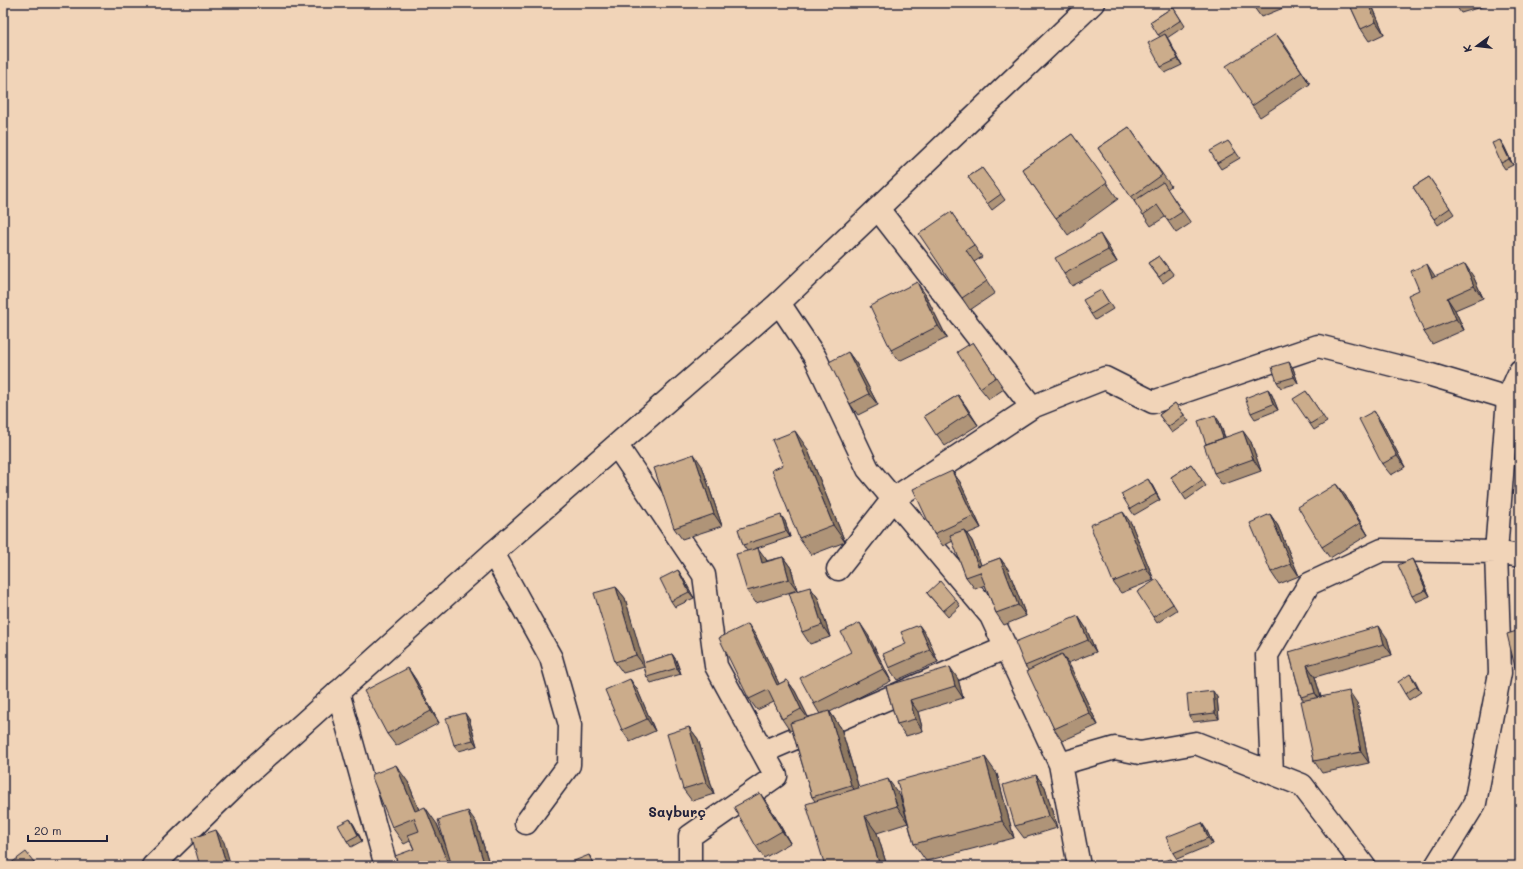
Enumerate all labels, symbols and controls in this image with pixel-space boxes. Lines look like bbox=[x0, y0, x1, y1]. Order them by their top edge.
north arrow bbox=[1457, 26, 1497, 66]
text: K bbox=[1459, 43, 1475, 54]
district label: Sayburç bbox=[648, 802, 706, 821]
scale bar bbox=[28, 817, 107, 843]
text: 20 m bbox=[34, 822, 62, 838]

